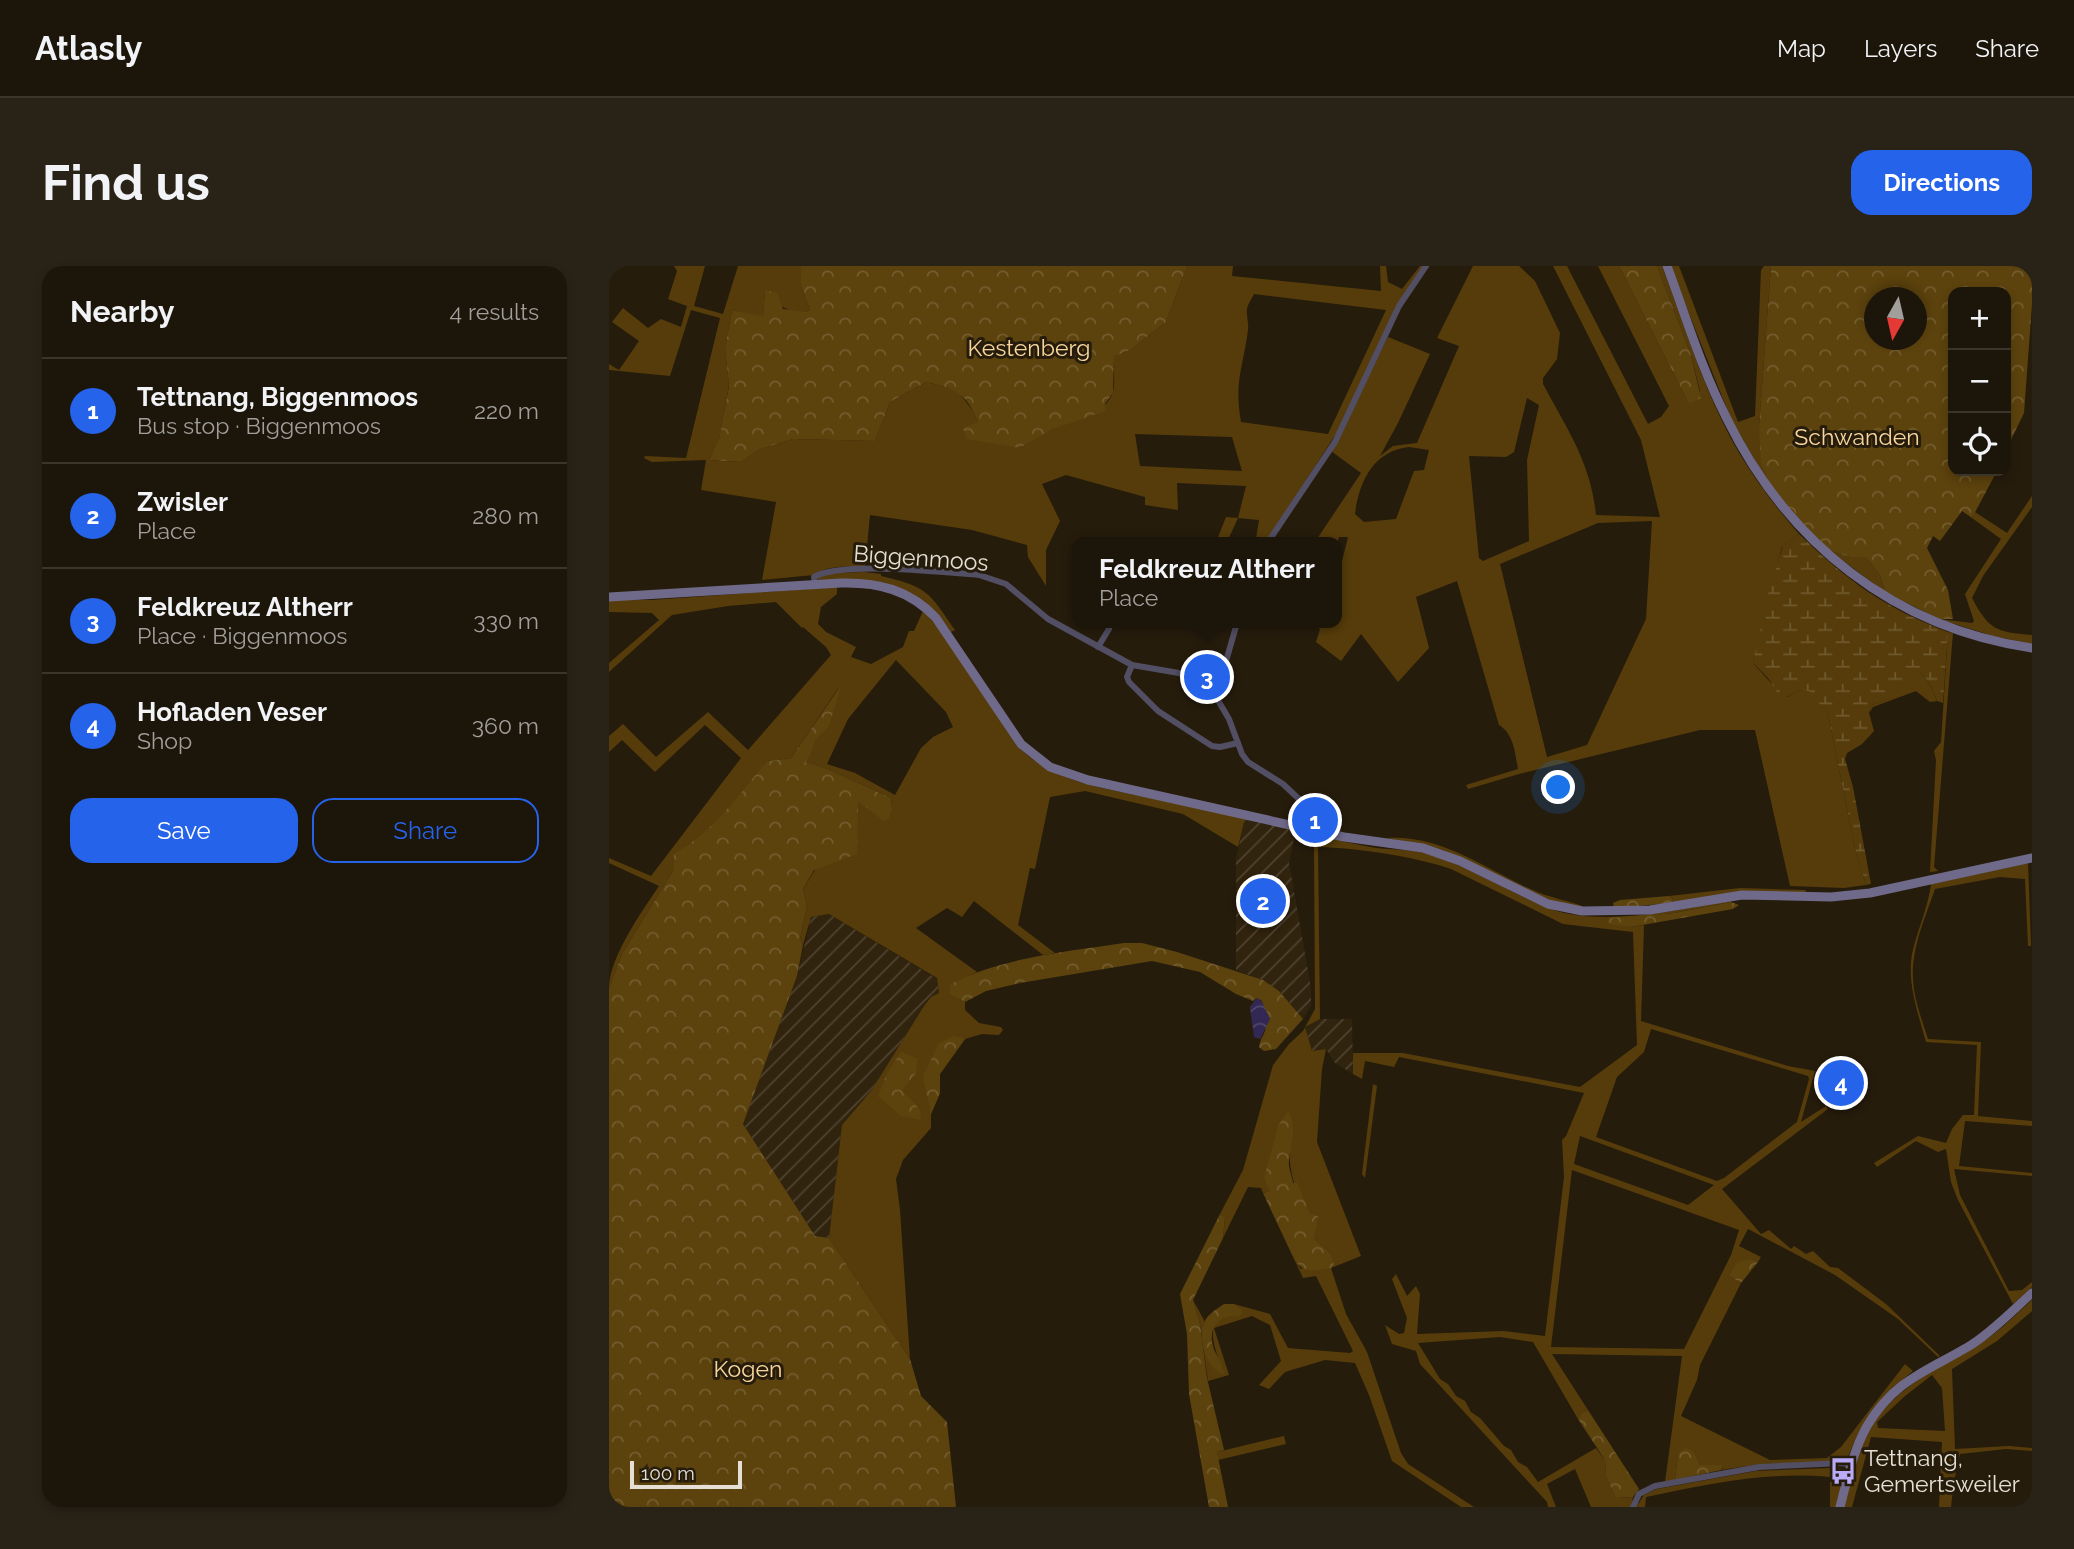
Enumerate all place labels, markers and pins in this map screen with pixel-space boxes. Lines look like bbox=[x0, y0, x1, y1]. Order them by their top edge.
pin: 3 bbox=[1184, 651, 1230, 703]
pin: 1 bbox=[1292, 794, 1338, 846]
pin: 2 bbox=[1240, 875, 1286, 927]
pin: 4 bbox=[1818, 1057, 1864, 1109]
place label: Tettnang, Gemertsweiler bbox=[1864, 1444, 2020, 1497]
bus stop icon: Tettnang, Gemertsweiler bbox=[1828, 1456, 1858, 1486]

